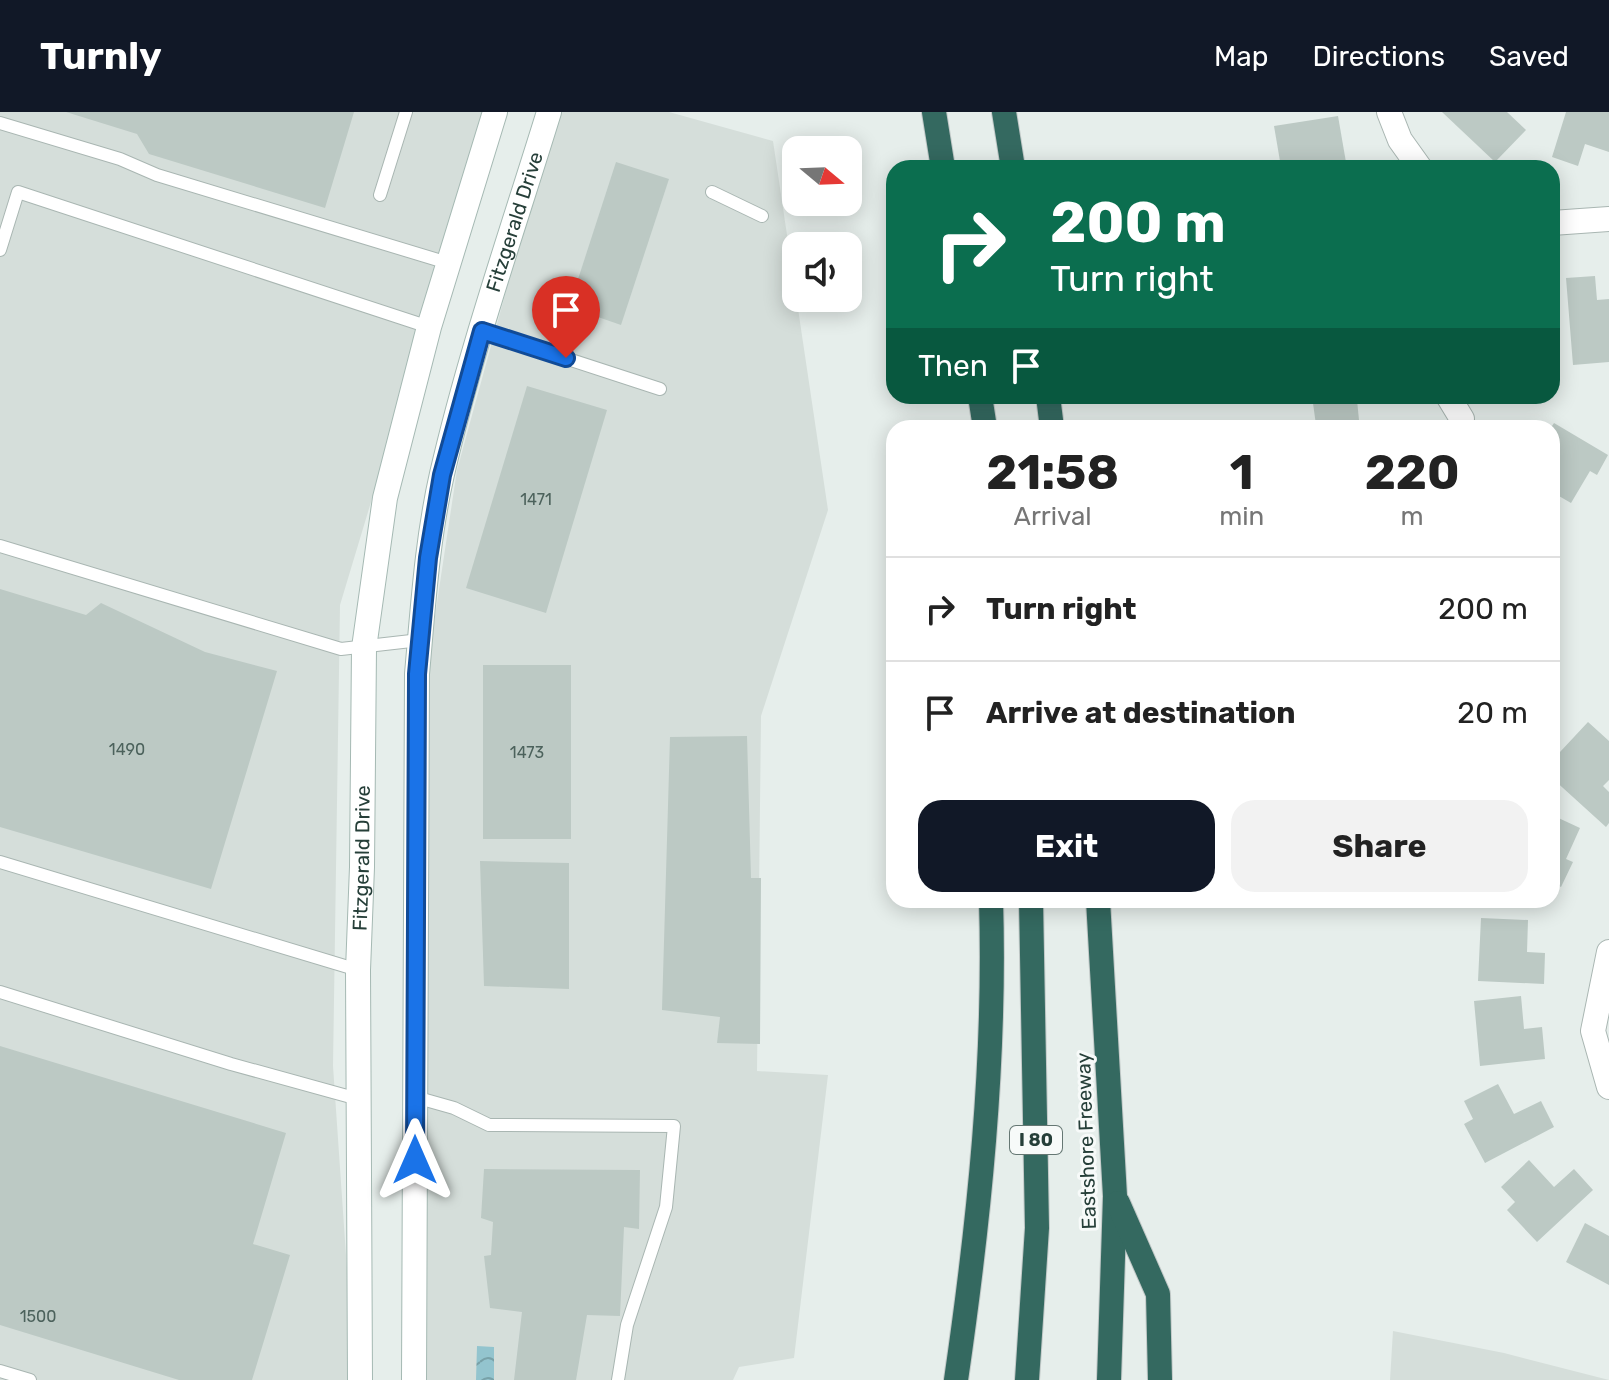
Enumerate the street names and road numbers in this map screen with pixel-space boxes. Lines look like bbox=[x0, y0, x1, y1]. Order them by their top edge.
street label: Fitzgerald Drive bbox=[481, 149, 548, 295]
street label: Fitzgerald Drive bbox=[348, 785, 375, 931]
street label: Eastshore Freeway bbox=[1071, 1052, 1101, 1230]
road number: I 80 bbox=[1010, 1126, 1062, 1154]

